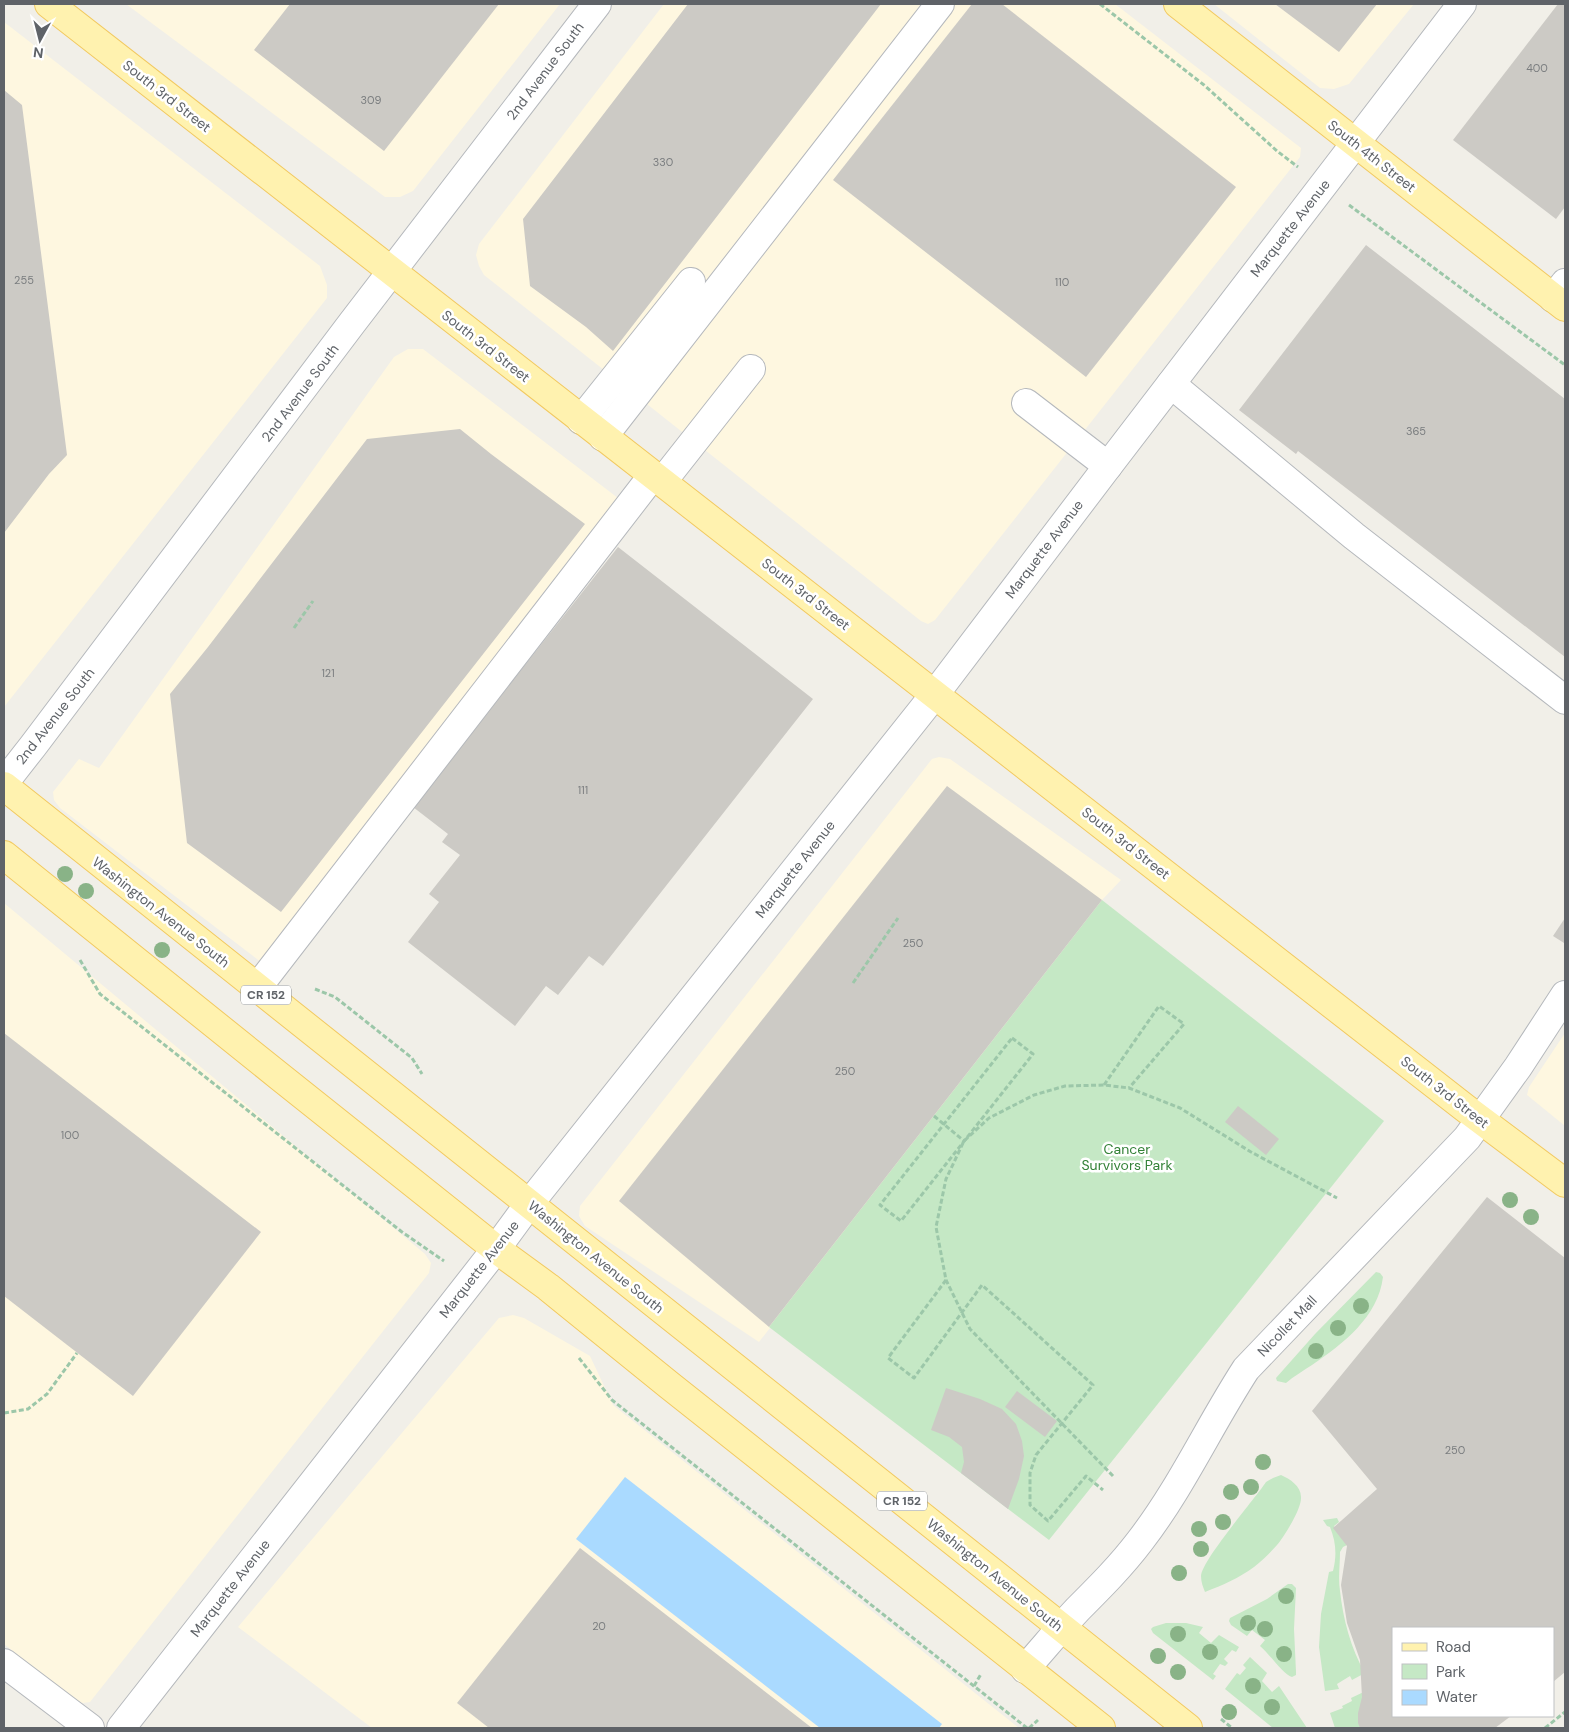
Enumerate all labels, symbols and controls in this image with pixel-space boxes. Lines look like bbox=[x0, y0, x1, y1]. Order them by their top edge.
north arrow bbox=[15, 15, 65, 65]
street label: 2nd Avenue South bbox=[502, 19, 588, 123]
text: N bbox=[32, 43, 45, 62]
street label: South 3rd Street bbox=[119, 56, 215, 136]
house number: 400 bbox=[1526, 61, 1548, 75]
house number: 309 bbox=[361, 93, 382, 107]
street label: South 4th Street bbox=[1324, 116, 1420, 196]
house number: 330 bbox=[653, 155, 673, 169]
street label: Marquette Avenue bbox=[1246, 176, 1334, 280]
house number: 255 bbox=[14, 273, 34, 287]
house number: 110 bbox=[1055, 275, 1069, 289]
street label: South 3rd Street bbox=[438, 306, 534, 386]
street label: 2nd Avenue South bbox=[257, 341, 343, 445]
house number: 365 bbox=[1406, 424, 1426, 438]
street label: Marquette Avenue bbox=[1001, 496, 1087, 602]
street label: South 3rd Street bbox=[758, 554, 854, 634]
street label: 2nd Avenue South bbox=[12, 664, 98, 768]
house number: 121 bbox=[321, 666, 335, 680]
house number: 111 bbox=[578, 783, 588, 797]
street label: South 3rd Street bbox=[1078, 803, 1174, 883]
street label: Marquette Avenue bbox=[751, 817, 839, 921]
street label: Washington Avenue South bbox=[89, 853, 233, 971]
house number: 250 bbox=[903, 936, 923, 950]
road number: CR 152 bbox=[241, 986, 291, 1004]
street label: South 3rd Street bbox=[1397, 1052, 1493, 1132]
house number: 250 bbox=[835, 1064, 855, 1078]
house number: 100 bbox=[61, 1128, 79, 1142]
park label: Cancer Survivors Park bbox=[1082, 1140, 1172, 1174]
street label: Washington Avenue South bbox=[525, 1197, 667, 1317]
street label: Marquette Avenue bbox=[435, 1217, 523, 1321]
street label: Nicollet Mall bbox=[1253, 1292, 1321, 1360]
house number: 250 bbox=[1445, 1443, 1465, 1457]
road number: CR 152 bbox=[877, 1492, 927, 1510]
street label: Washington Avenue South bbox=[924, 1515, 1066, 1635]
street label: Marquette Avenue bbox=[186, 1536, 274, 1640]
house number: 20 bbox=[592, 1619, 606, 1633]
legend bbox=[1392, 1627, 1554, 1717]
text: Road bbox=[1436, 1637, 1471, 1657]
text: Park bbox=[1436, 1662, 1466, 1682]
text: Water bbox=[1436, 1687, 1478, 1707]

